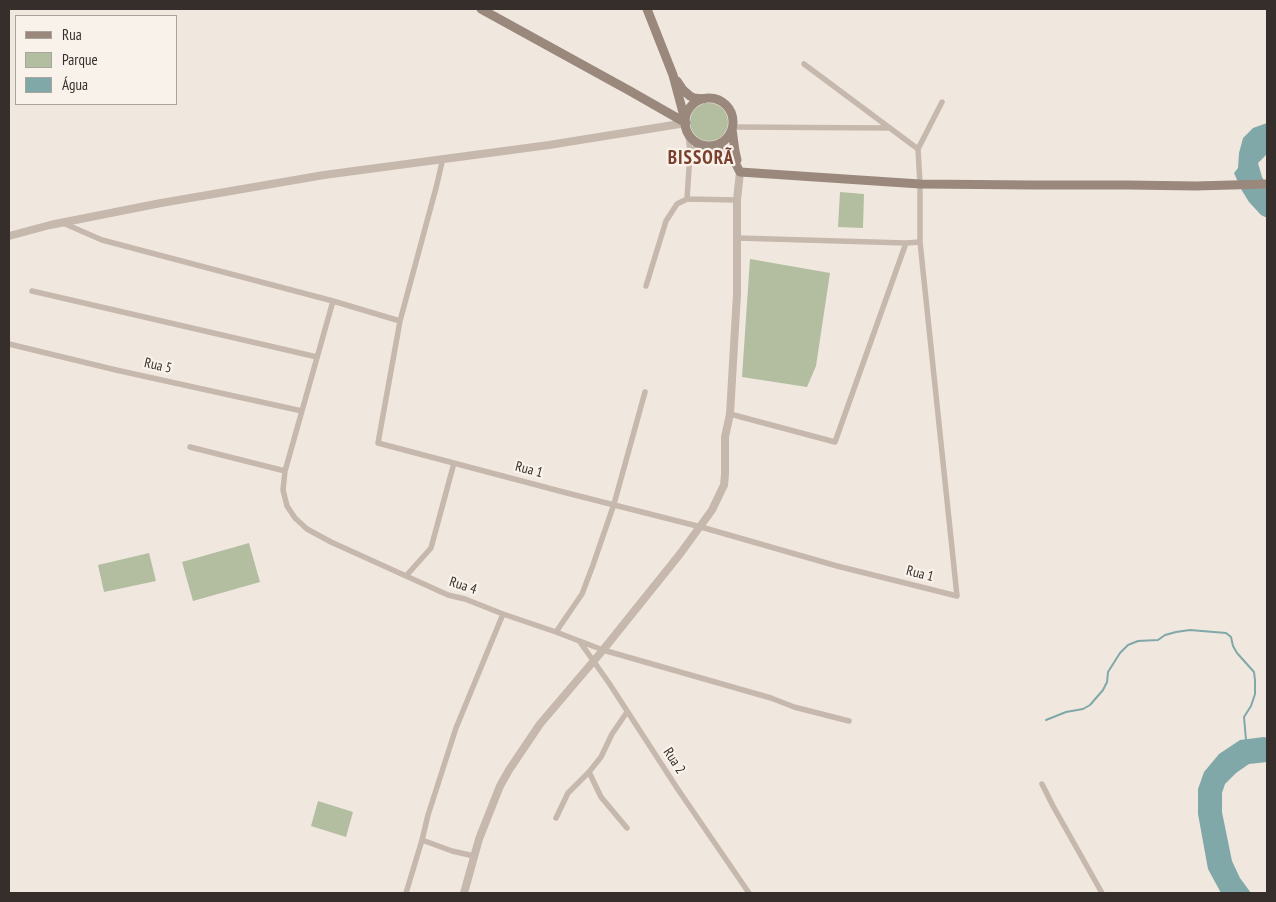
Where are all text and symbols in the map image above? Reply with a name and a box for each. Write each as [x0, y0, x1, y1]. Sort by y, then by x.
legend [15, 15, 178, 105]
text: Rua [62, 25, 82, 44]
text: Parque [62, 50, 98, 69]
text: Água [62, 75, 88, 94]
district label: BISSORÃ [667, 148, 735, 170]
street label: Rua 5 [143, 355, 173, 377]
street label: Rua 1 [513, 458, 545, 482]
street label: Rua 1 [905, 563, 935, 585]
street label: Rua 4 [447, 574, 479, 598]
street label: Rua 2 [659, 745, 689, 777]

